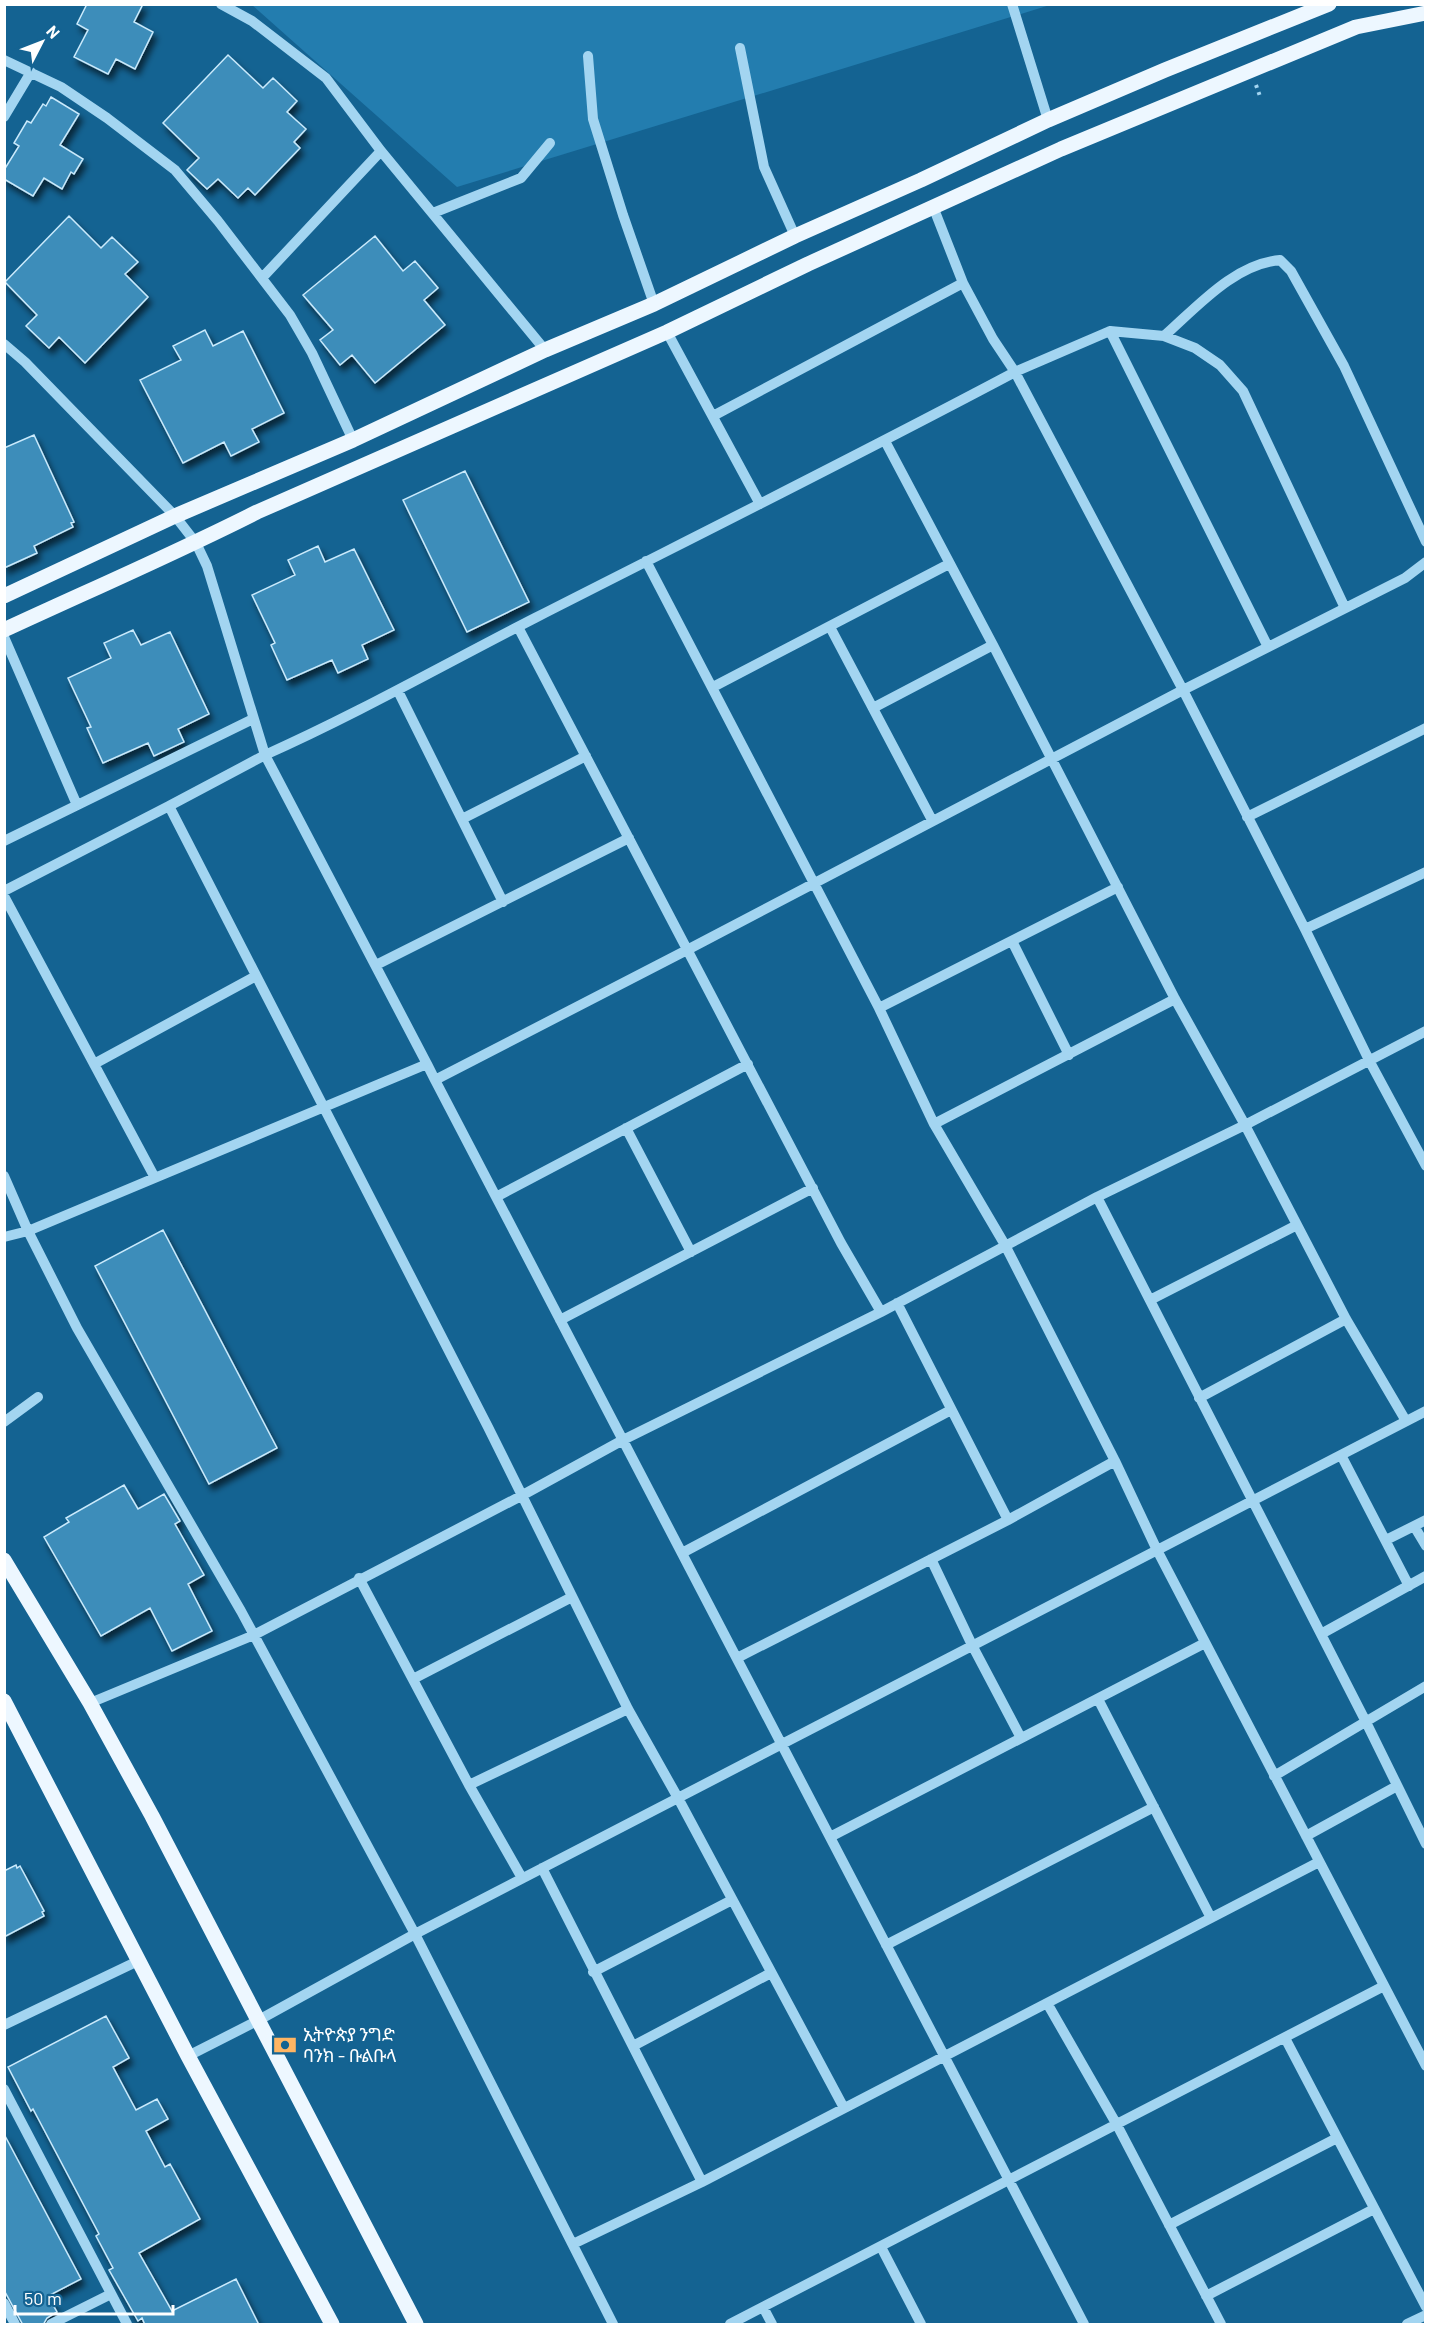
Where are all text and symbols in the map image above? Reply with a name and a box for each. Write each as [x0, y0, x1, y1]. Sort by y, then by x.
north arrow [12, 12, 72, 72]
text: N [43, 21, 64, 42]
place label: ኢትዮጵያ ንግድ ባንክ - ቡልቡላ [303, 2023, 396, 2066]
bank icon: ኢትዮጵያ ንግድ ባንክ - ቡልቡላ [272, 2032, 298, 2058]
scale bar [15, 2278, 172, 2316]
text: 50 m [24, 2287, 62, 2309]

